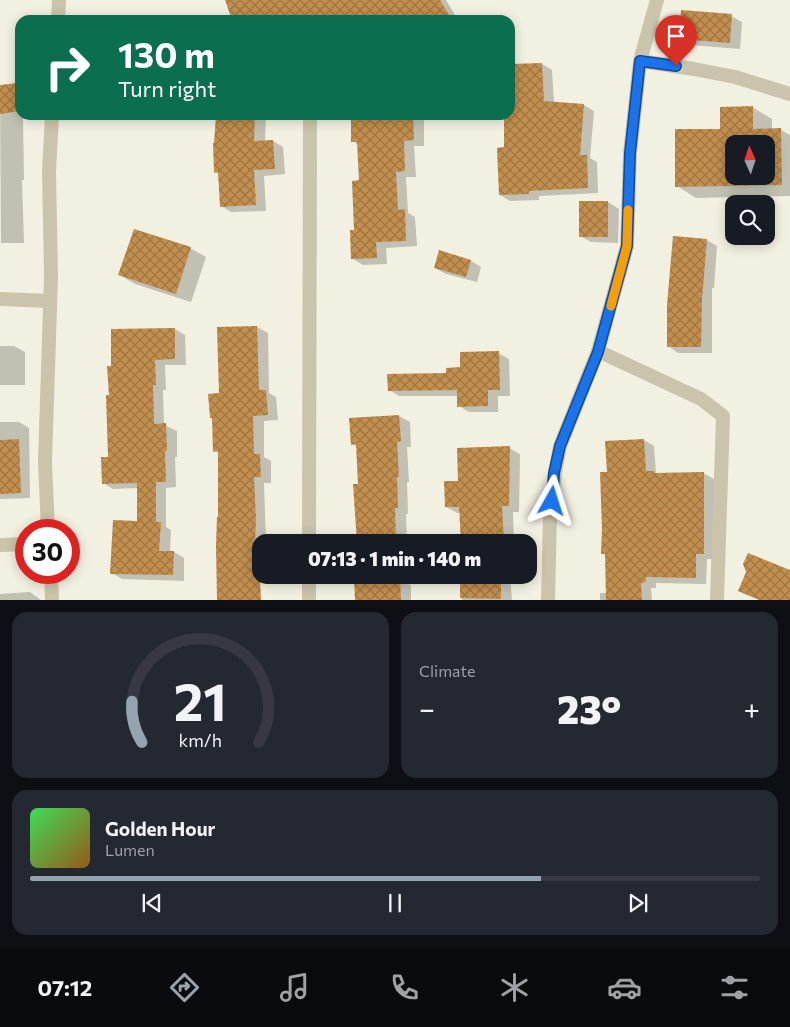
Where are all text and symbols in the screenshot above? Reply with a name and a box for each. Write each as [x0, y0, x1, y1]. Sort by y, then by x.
pin [655, 15, 697, 66]
icon: arrive [662, 22, 690, 50]
text: 130 m [118, 32, 215, 75]
icon: right [35, 35, 100, 100]
text: Turn right [118, 75, 216, 102]
north arrow [725, 135, 775, 185]
map controls [725, 135, 775, 245]
button: search [725, 195, 775, 245]
position arrow [525, 474, 577, 526]
speed limit sign: 30 [15, 519, 80, 584]
text: 07:13 · 1 min · 140 m [308, 547, 481, 570]
text: Climate [419, 661, 475, 680]
text: 21 [174, 668, 227, 732]
text: 23° [557, 685, 621, 732]
text: − [419, 691, 435, 725]
text: + [744, 691, 760, 725]
text: km/h [179, 729, 222, 751]
text: Golden Hour [105, 817, 215, 840]
text: Lumen [105, 840, 155, 859]
icon: previous [138, 889, 166, 917]
icon: pause [381, 889, 409, 917]
icon: next [624, 889, 652, 917]
icon: directions [167, 970, 202, 1005]
icon: music [277, 970, 312, 1005]
icon: phone [387, 970, 422, 1005]
icon: climate [497, 970, 532, 1005]
icon: car [607, 970, 642, 1005]
icon: filters [717, 970, 752, 1005]
text: 07:12 [38, 974, 92, 1001]

